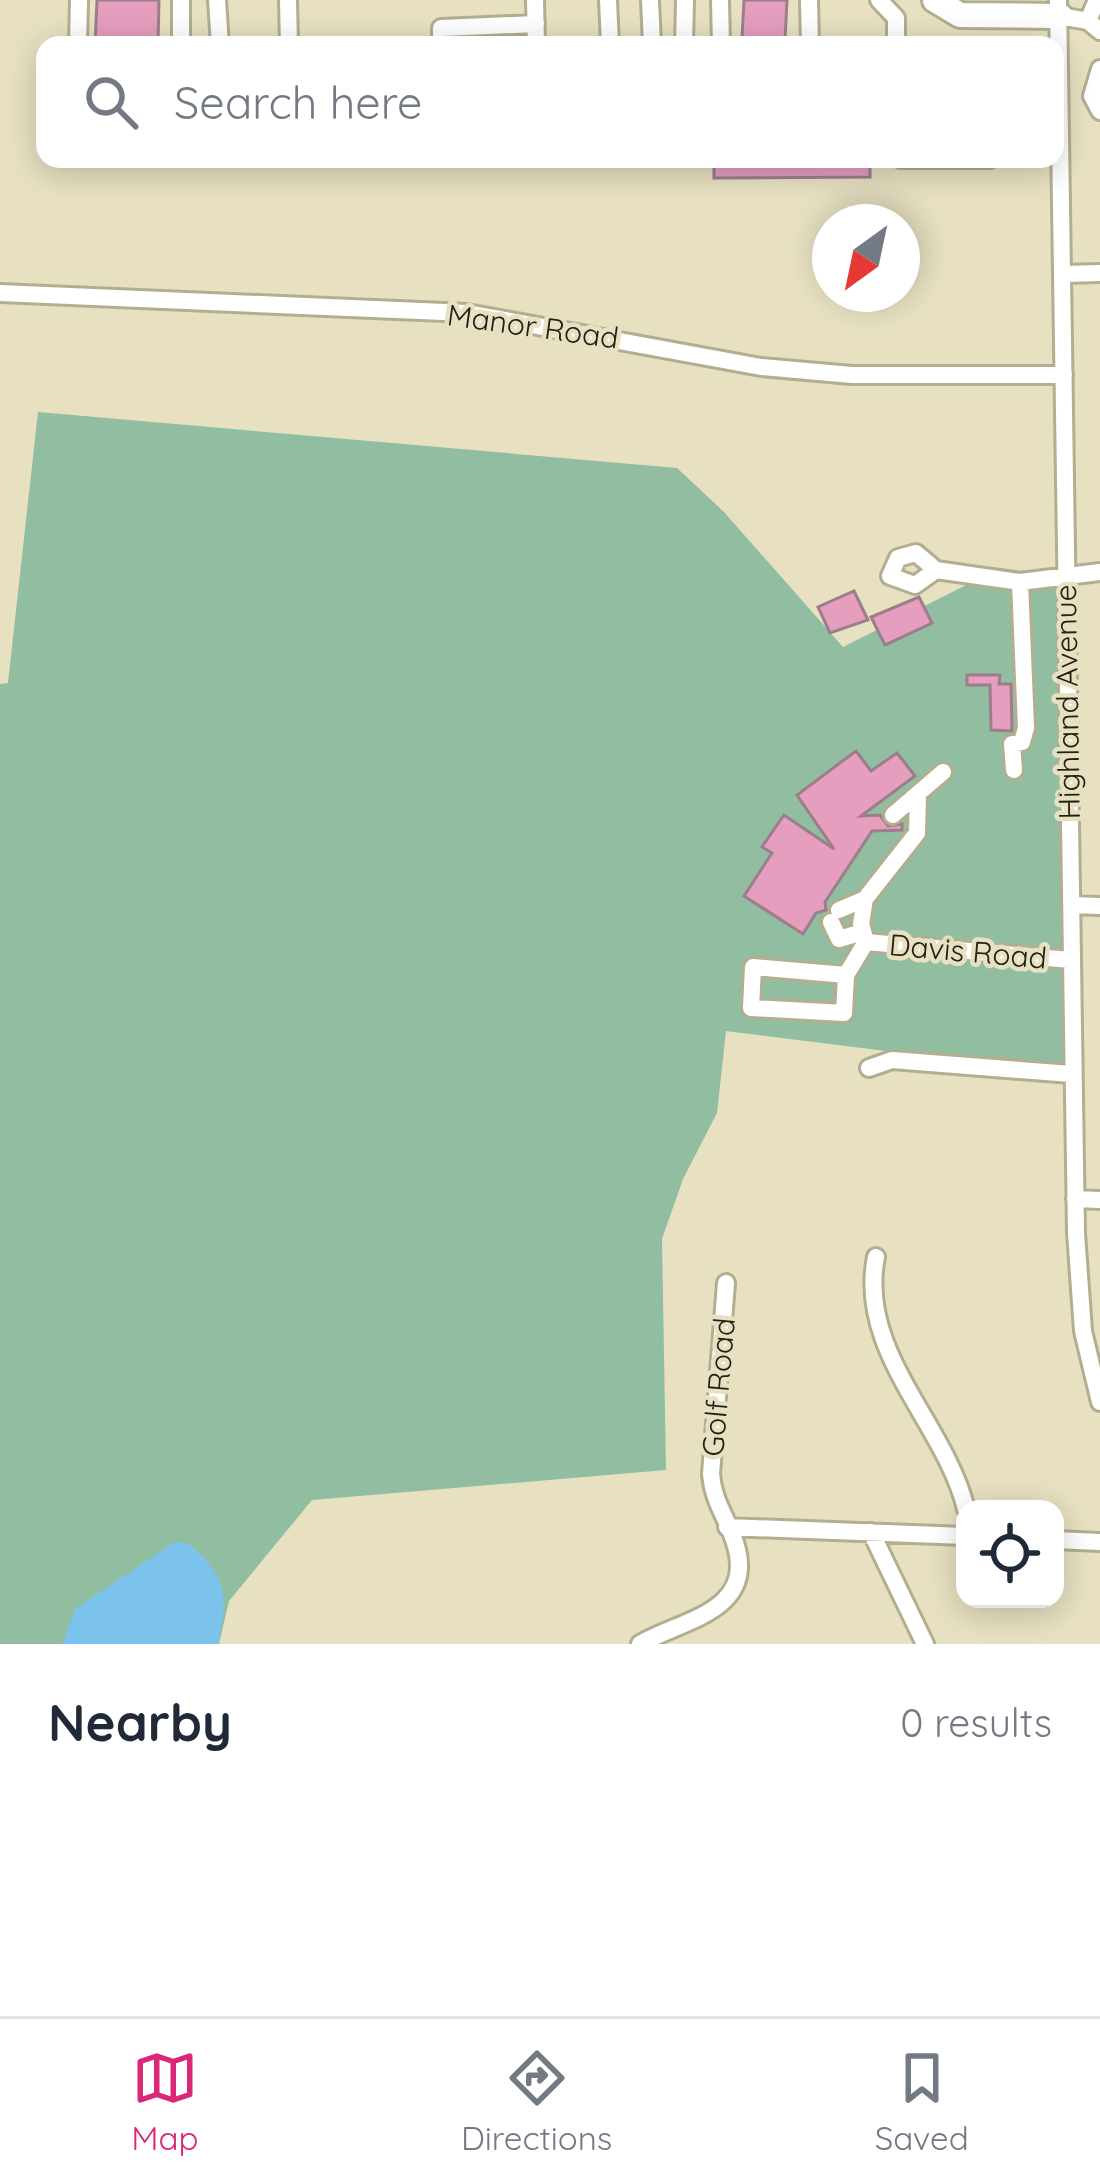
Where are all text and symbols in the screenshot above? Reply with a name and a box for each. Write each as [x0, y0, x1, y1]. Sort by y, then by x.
search box [36, 36, 1064, 168]
icon: search [78, 69, 144, 135]
text: Search here [174, 74, 422, 130]
north arrow [812, 204, 920, 312]
street label: Manor Road [445, 295, 621, 357]
street label: Highland Avenue [1046, 584, 1088, 820]
street label: Davis Road [887, 925, 1049, 977]
street label: Golf Road [693, 1316, 743, 1458]
map controls [956, 1500, 1064, 1608]
button: locate [956, 1500, 1064, 1608]
text: Nearby [48, 1690, 232, 1754]
text: 0 results [900, 1698, 1052, 1747]
tab: Map [131, 2045, 199, 2158]
tab: Directions [461, 2045, 612, 2158]
tab: Saved [875, 2045, 969, 2158]

